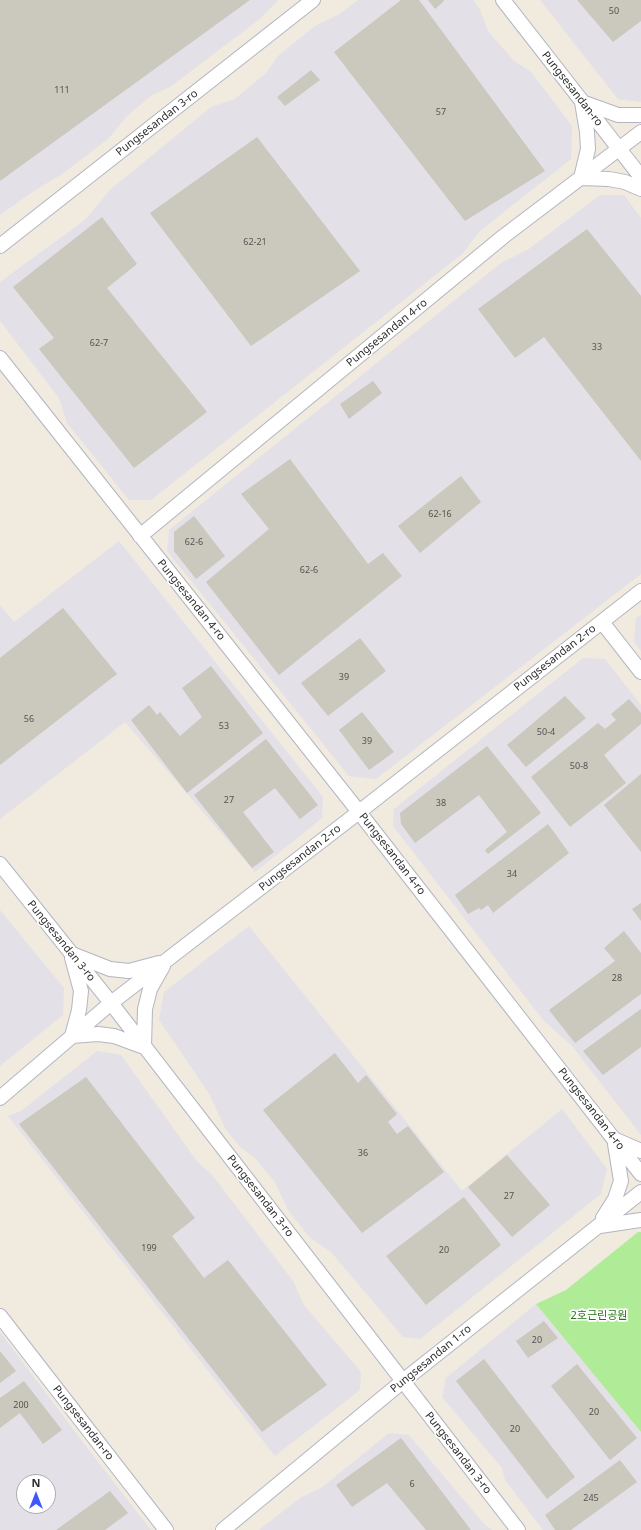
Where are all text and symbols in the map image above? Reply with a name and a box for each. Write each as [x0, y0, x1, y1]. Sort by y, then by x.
house number: 50 [609, 6, 619, 16]
street label: Pungsesandan-ro [539, 49, 605, 129]
house number: 111 [54, 85, 70, 95]
street label: Pungsesandan 3-ro [113, 87, 201, 159]
house number: 57 [436, 107, 446, 117]
house number: 62-21 [243, 237, 267, 247]
street label: Pungsesandan 4-ro [344, 296, 430, 370]
house number: 62-7 [90, 338, 108, 348]
house number: 33 [592, 342, 602, 352]
house number: 62-16 [428, 509, 452, 519]
house number: 62-6 [185, 537, 203, 547]
street label: Pungsesandan 4-ro [154, 557, 228, 643]
house number: 62-6 [300, 565, 318, 575]
street label: Pungsesandan 2-ro [511, 622, 599, 694]
house number: 39 [339, 672, 349, 682]
house number: 56 [24, 714, 34, 724]
house number: 53 [219, 721, 229, 731]
house number: 50-4 [537, 727, 555, 737]
house number: 39 [362, 736, 372, 746]
house number: 50-8 [570, 761, 588, 771]
house number: 27 [224, 795, 234, 805]
house number: 38 [436, 798, 446, 808]
street label: Pungsesandan 4-ro [356, 810, 428, 898]
street label: Pungsesandan 2-ro [256, 822, 344, 894]
house number: 34 [507, 869, 517, 879]
street label: Pungsesandan 3-ro [24, 898, 98, 984]
house number: 28 [612, 973, 622, 983]
street label: Pungsesandan 4-ro [555, 1065, 627, 1153]
house number: 36 [358, 1148, 368, 1158]
street label: Pungsesandan 3-ro [224, 1152, 296, 1240]
house number: 27 [504, 1191, 514, 1201]
house number: 199 [141, 1243, 157, 1253]
house number: 20 [439, 1245, 449, 1255]
park label: 2호근린공원 [571, 1309, 627, 1323]
street label: Pungsesandan 1-ro [388, 1322, 474, 1396]
house number: 20 [532, 1335, 542, 1345]
street label: Pungsesandan-ro [50, 1383, 116, 1463]
house number: 200 [13, 1400, 29, 1410]
house number: 20 [589, 1407, 599, 1417]
street label: Pungsesandan 3-ro [422, 1409, 494, 1497]
house number: 20 [510, 1424, 520, 1434]
north arrow [16, 1474, 56, 1514]
text: N [32, 1475, 40, 1490]
house number: 6 [409, 1479, 415, 1489]
house number: 245 [583, 1493, 599, 1503]

